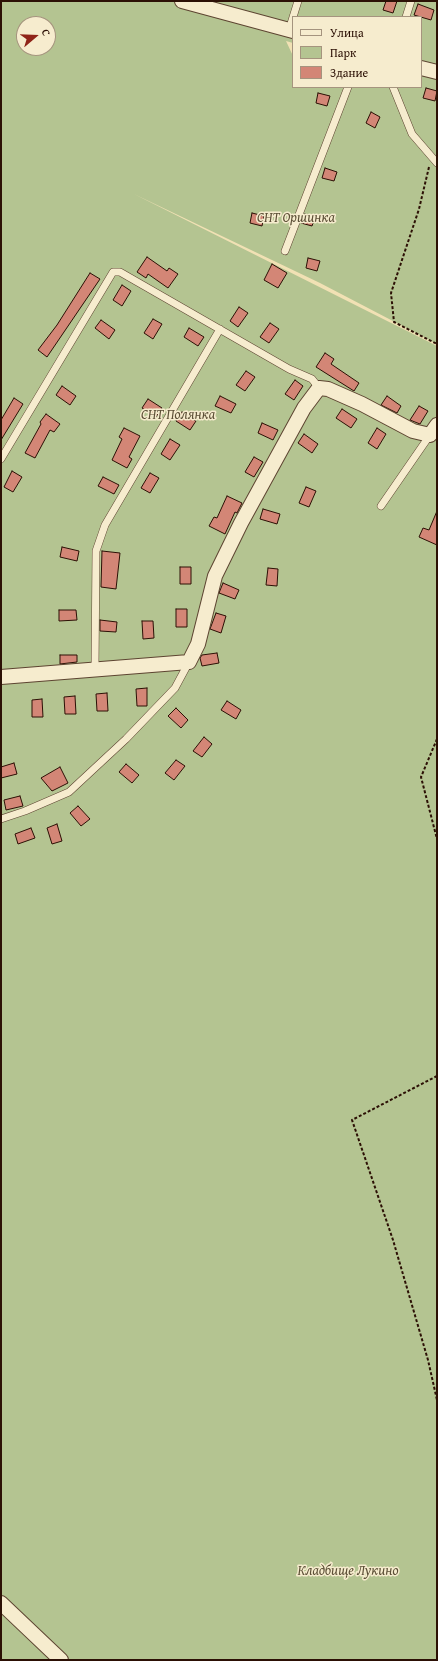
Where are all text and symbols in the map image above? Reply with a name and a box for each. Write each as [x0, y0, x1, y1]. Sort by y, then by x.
north arrow [16, 16, 56, 56]
legend [292, 16, 422, 88]
text: Улица [330, 24, 364, 41]
text: С [38, 27, 55, 38]
text: Парк [330, 44, 356, 61]
text: Здание [330, 64, 368, 81]
park label: СНТ Оршинка [257, 210, 335, 226]
park label: СНТ Полянка [141, 407, 215, 423]
park label: Кладбище Лукино [298, 1563, 398, 1579]

